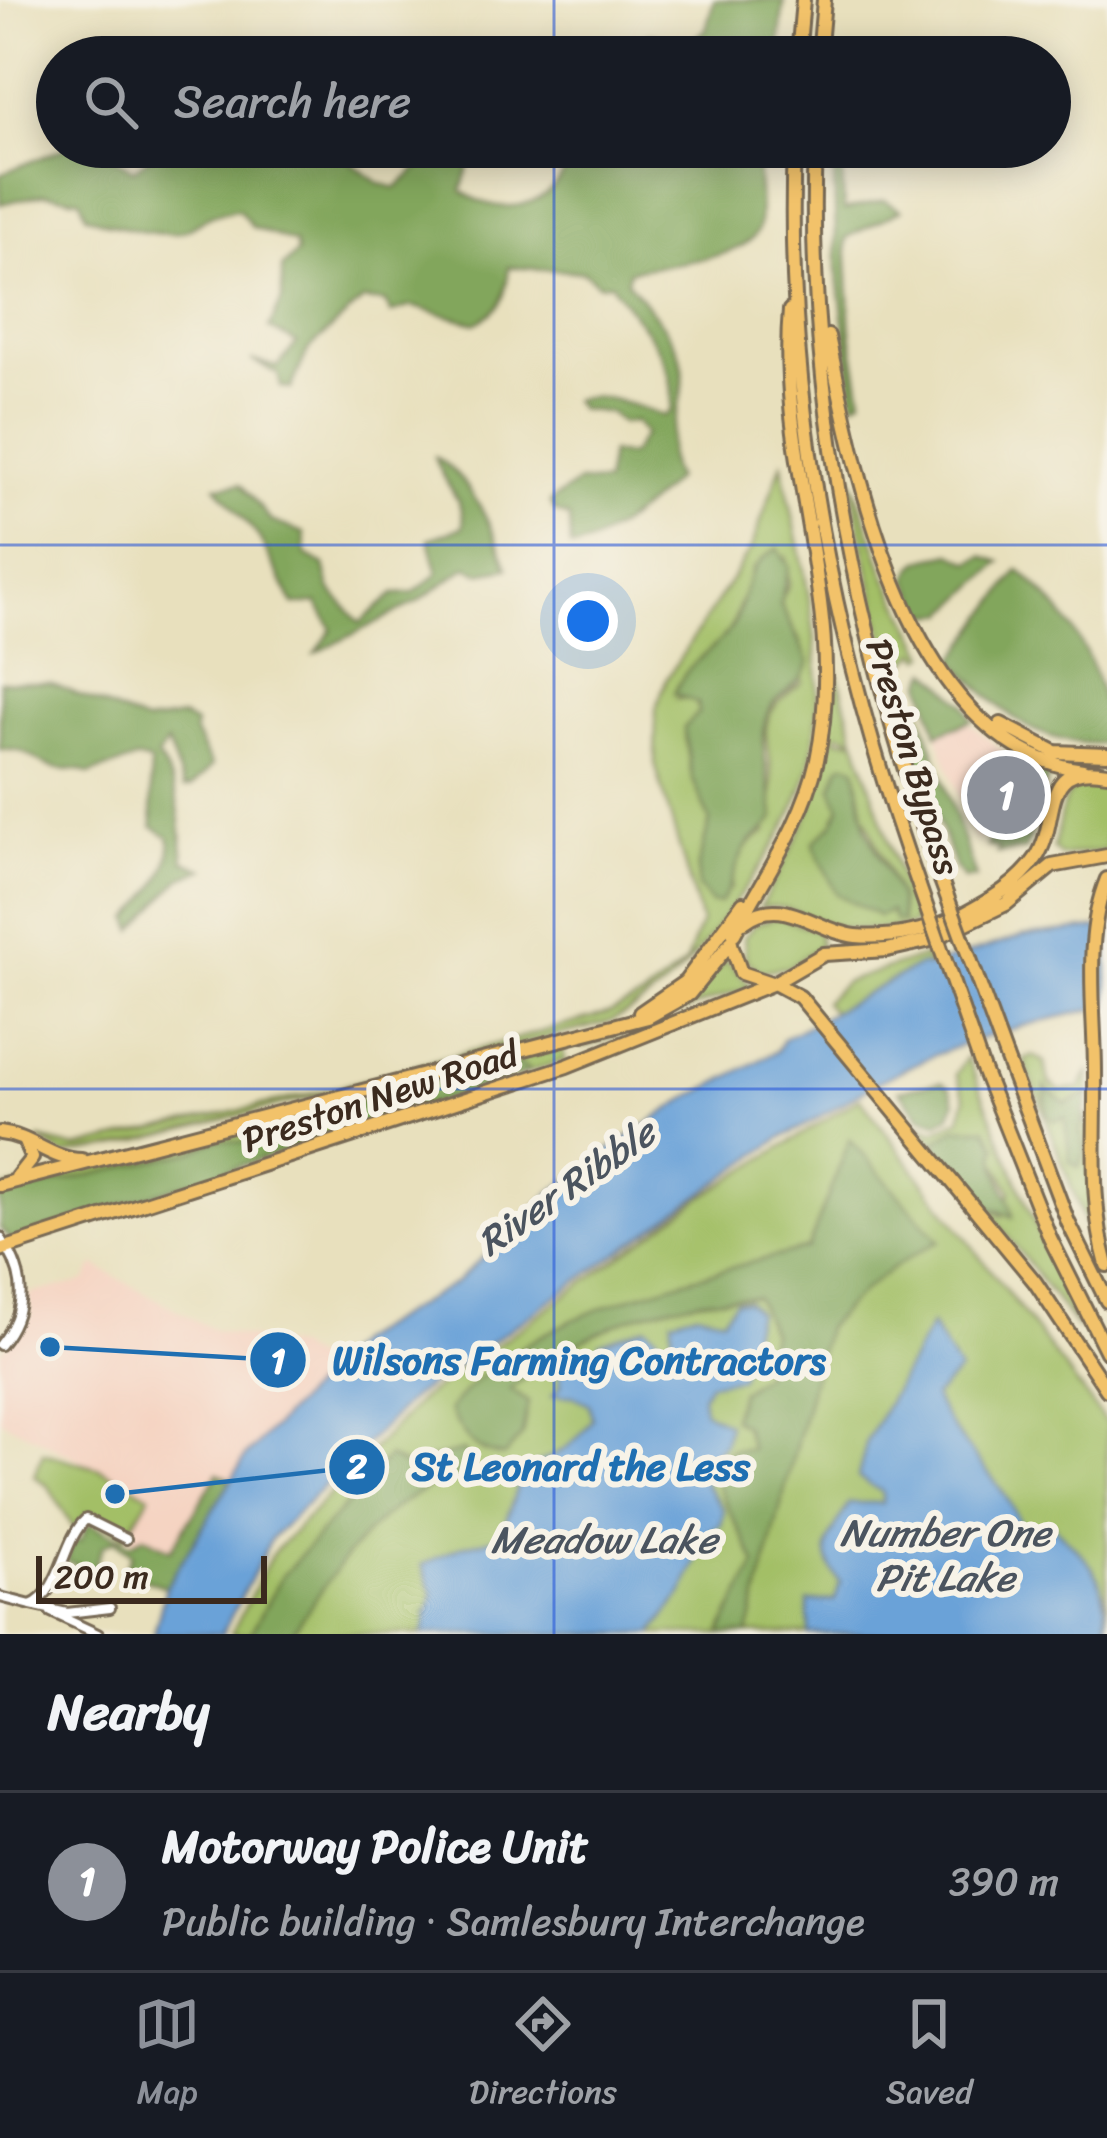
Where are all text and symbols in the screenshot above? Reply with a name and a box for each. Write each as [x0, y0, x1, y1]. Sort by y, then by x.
search box [36, 36, 1071, 168]
text: Search here [174, 62, 411, 142]
icon: search [78, 69, 144, 135]
your location [558, 591, 618, 651]
street label: Preston Bypass [847, 631, 980, 884]
pin: 1 [967, 750, 1045, 840]
street label: Preston New Road [234, 1022, 528, 1172]
water label: River Ribble [462, 1097, 674, 1275]
callout: Wilsons Farming Contractors [248, 1323, 851, 1398]
text: Wilsons Farming Contractors [332, 1326, 827, 1395]
text: 1 [270, 1329, 286, 1393]
callout: St Leonard the Less [327, 1429, 774, 1504]
text: St Leonard the Less [411, 1432, 751, 1501]
text: 2 [347, 1435, 368, 1499]
water label: Number One Pit Lake [840, 1498, 1053, 1612]
water label: Meadow Lake [491, 1505, 721, 1574]
text: 200 m [54, 1548, 149, 1606]
scale bar [36, 1550, 267, 1603]
text: Nearby [48, 1667, 209, 1757]
text: Motorway Police Unit [162, 1807, 589, 1887]
text: 1 [79, 1847, 95, 1916]
text: 390 m [949, 1847, 1059, 1916]
text: Public building · Samlesbury Interchange [162, 1887, 865, 1956]
tab: Map [134, 1991, 200, 2121]
tab: Directions [469, 1991, 617, 2121]
tab: Saved [886, 1991, 973, 2121]

